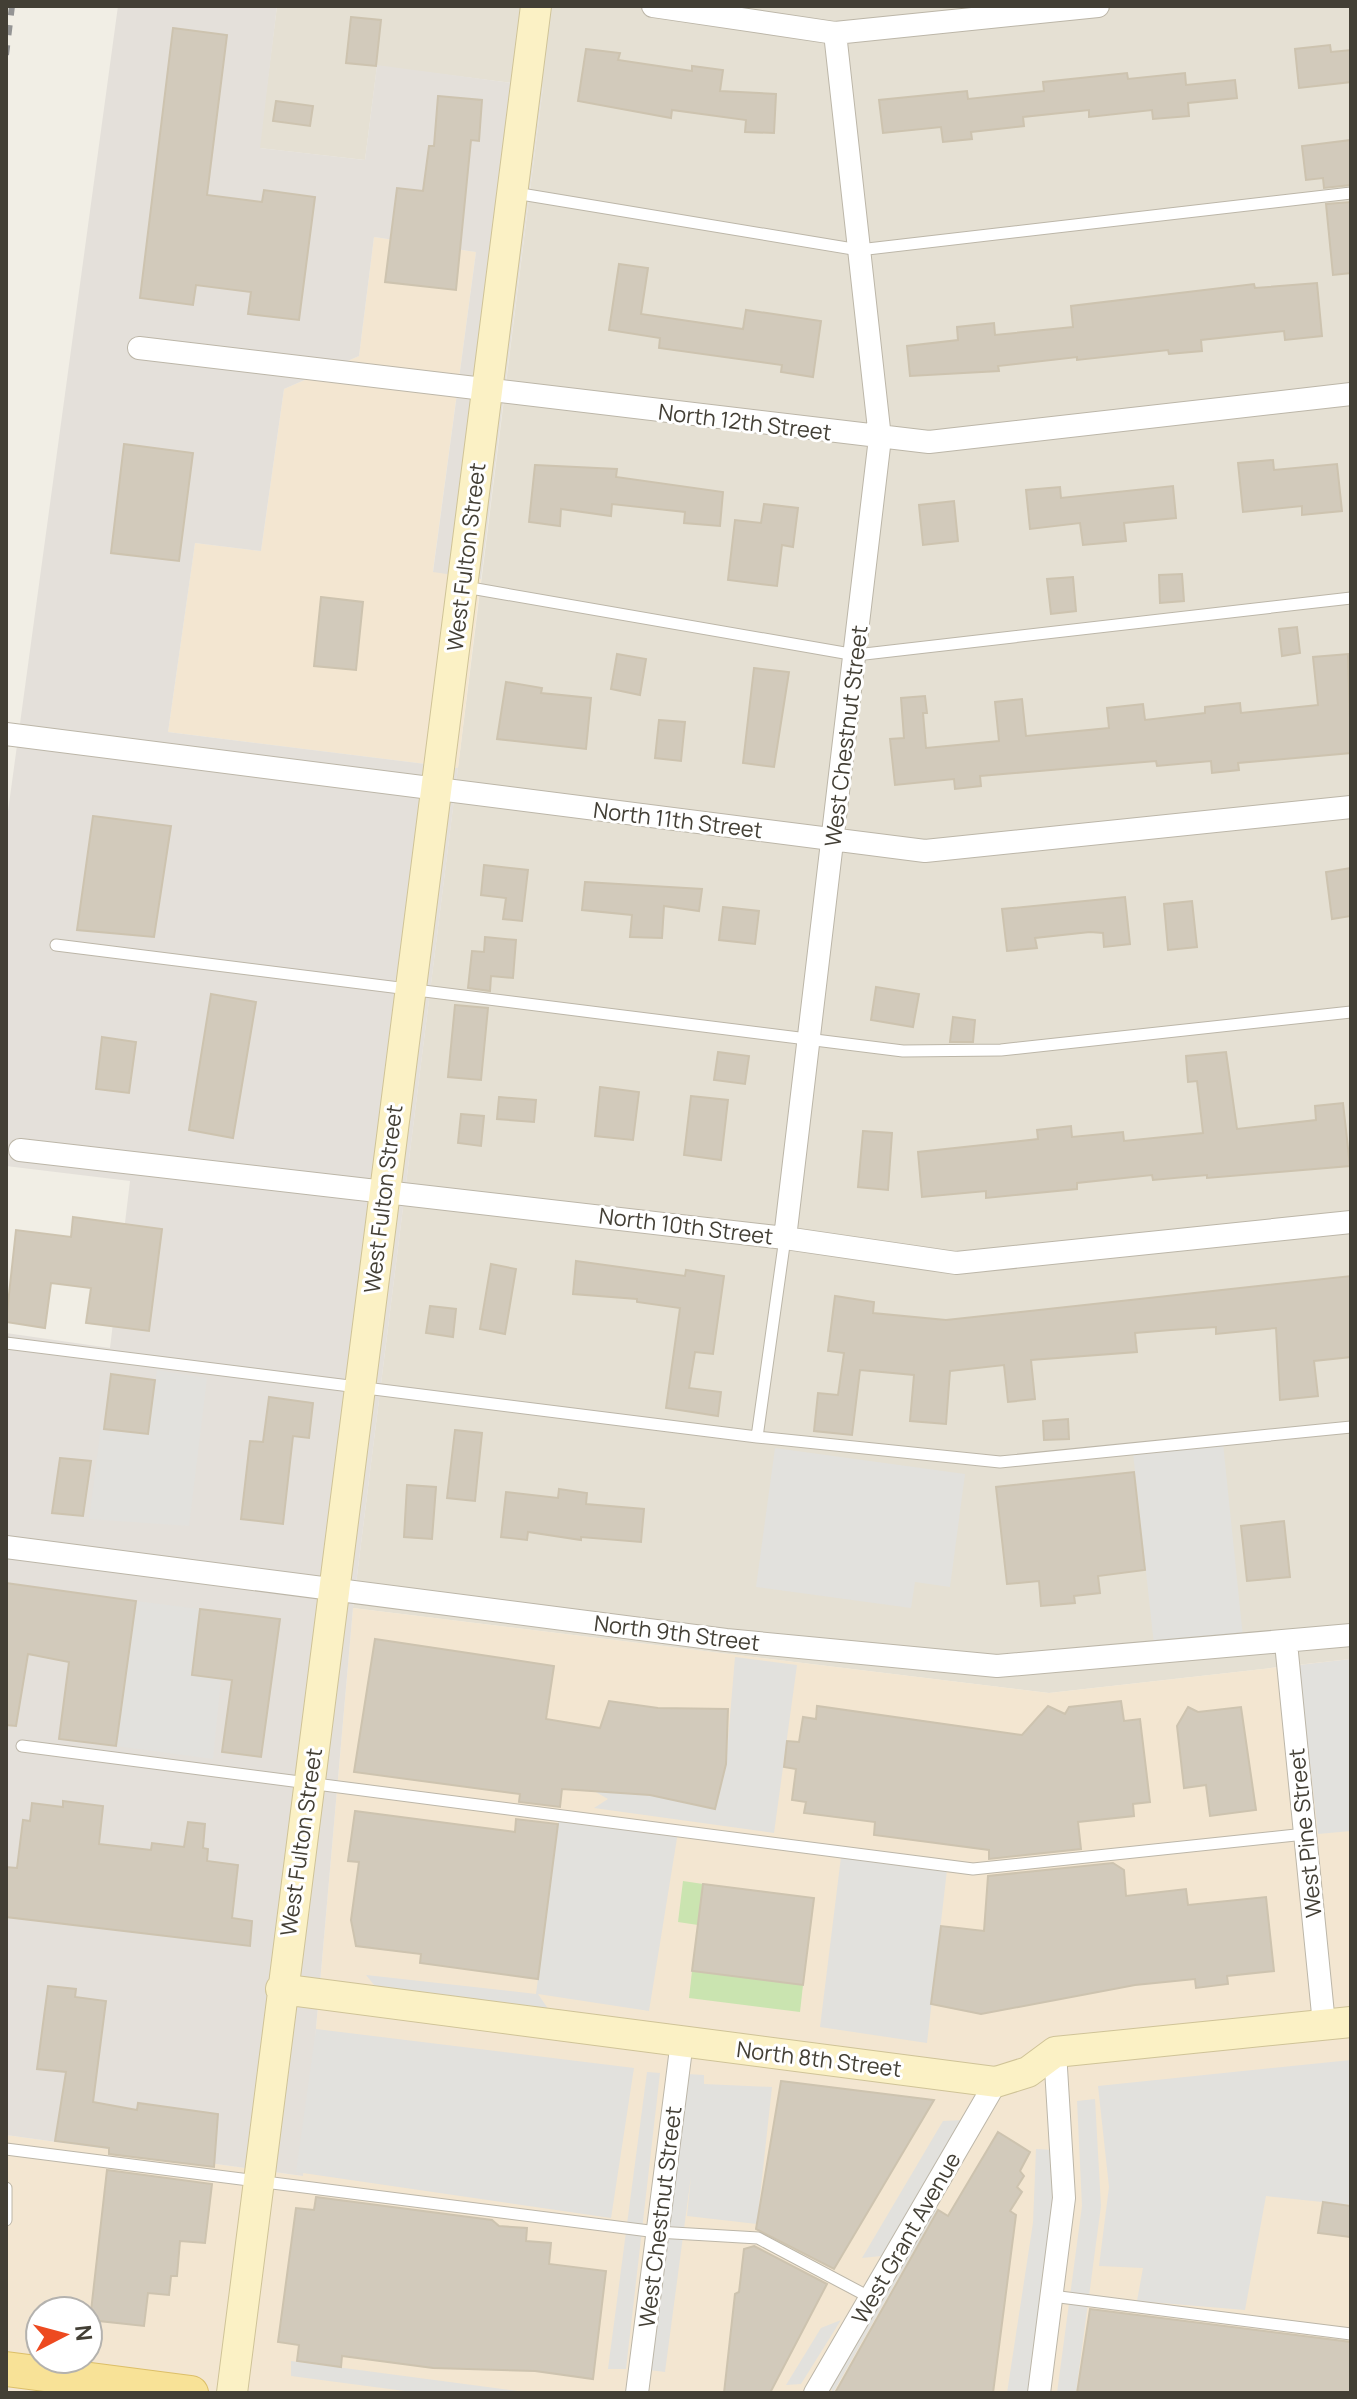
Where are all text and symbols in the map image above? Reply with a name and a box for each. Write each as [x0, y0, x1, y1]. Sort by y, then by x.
street label: North 12th Street [657, 396, 834, 448]
street label: West Fulton Street [440, 461, 492, 653]
street label: West Chestnut Street [818, 623, 874, 848]
street label: North 11th Street [592, 795, 765, 845]
street label: West Fulton Street [357, 1103, 409, 1295]
street label: North 10th Street [597, 1200, 775, 1252]
street label: North 9th Street [592, 1608, 762, 1658]
street label: West Fulton Street [273, 1746, 329, 1938]
street label: West Pine Street [1281, 1747, 1329, 1919]
street label: North 8th Street [735, 2034, 903, 2084]
street label: West Chestnut Street [632, 2104, 688, 2329]
street label: West Grant Avenue [845, 2147, 967, 2329]
north arrow [24, 2295, 104, 2375]
text: N [68, 2323, 100, 2342]

